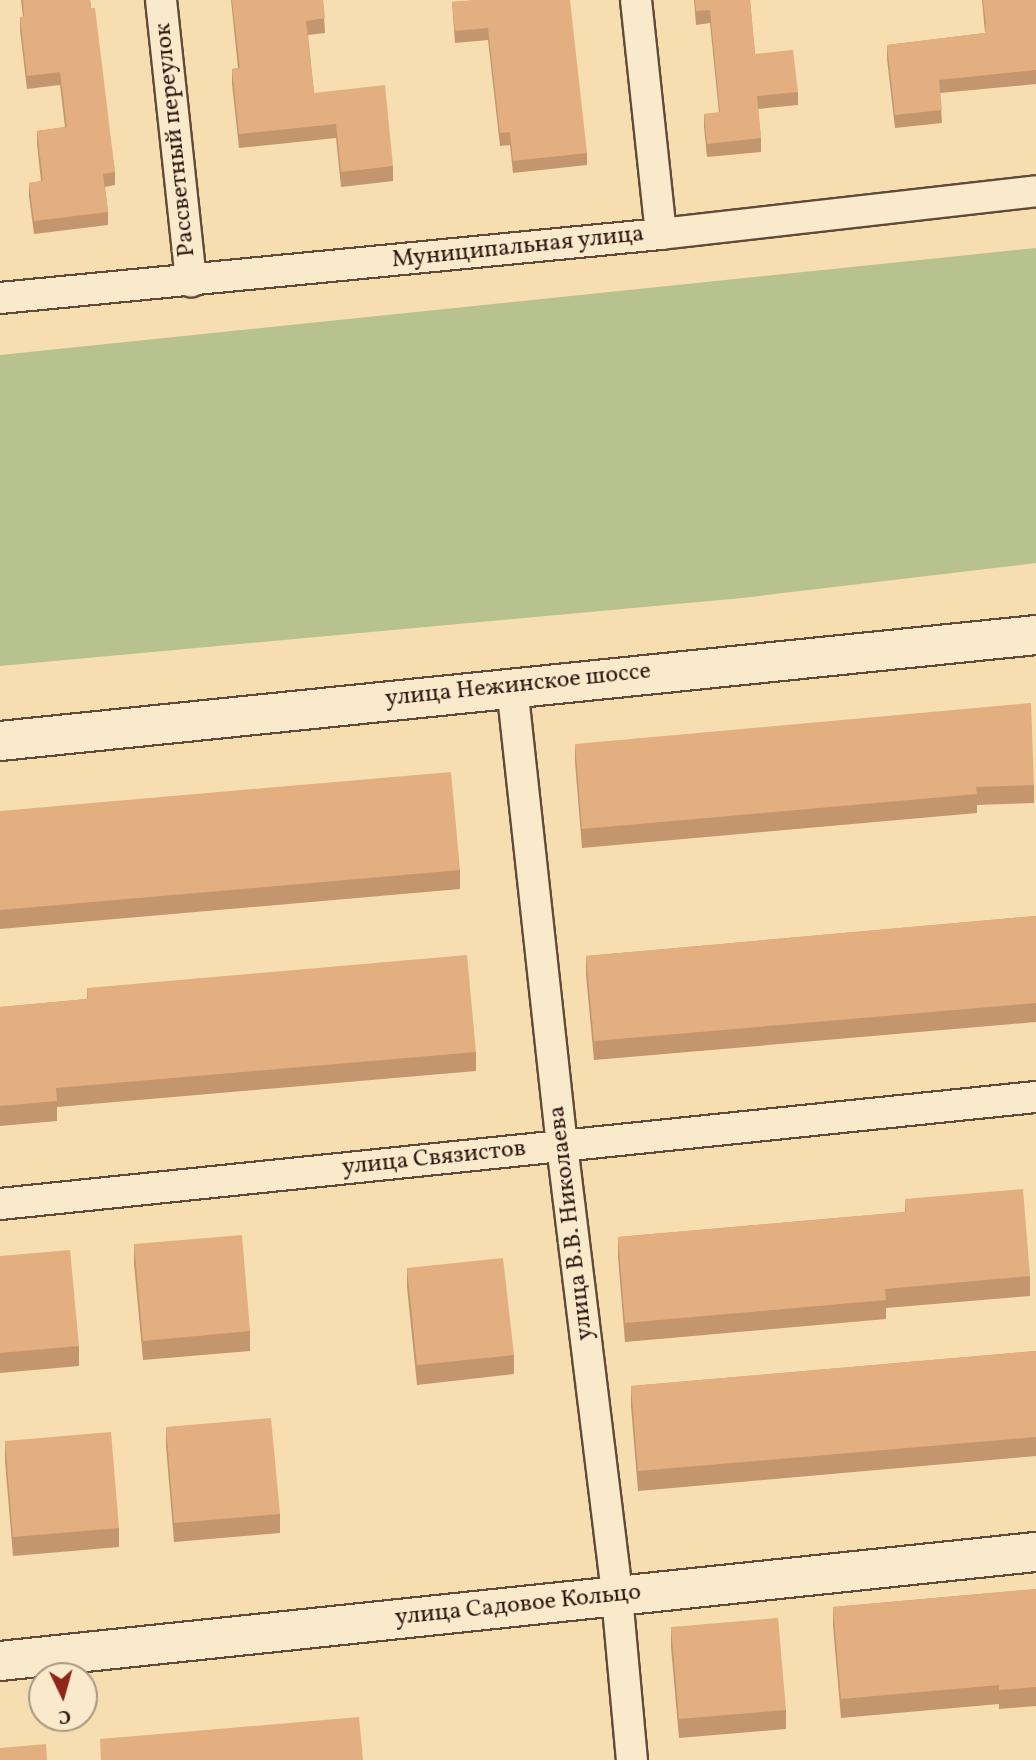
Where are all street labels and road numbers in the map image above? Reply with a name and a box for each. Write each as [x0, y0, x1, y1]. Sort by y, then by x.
street label: Рассветный переулок [149, 22, 203, 258]
street label: Муниципальная улица [390, 220, 646, 276]
street label: улица Нежинское шоссе [384, 658, 652, 714]
street label: улица В.В. Николаева [543, 1104, 601, 1342]
street label: улица Связистов [341, 1135, 527, 1183]
street label: улица Садовое Кольцо [394, 1579, 642, 1633]

